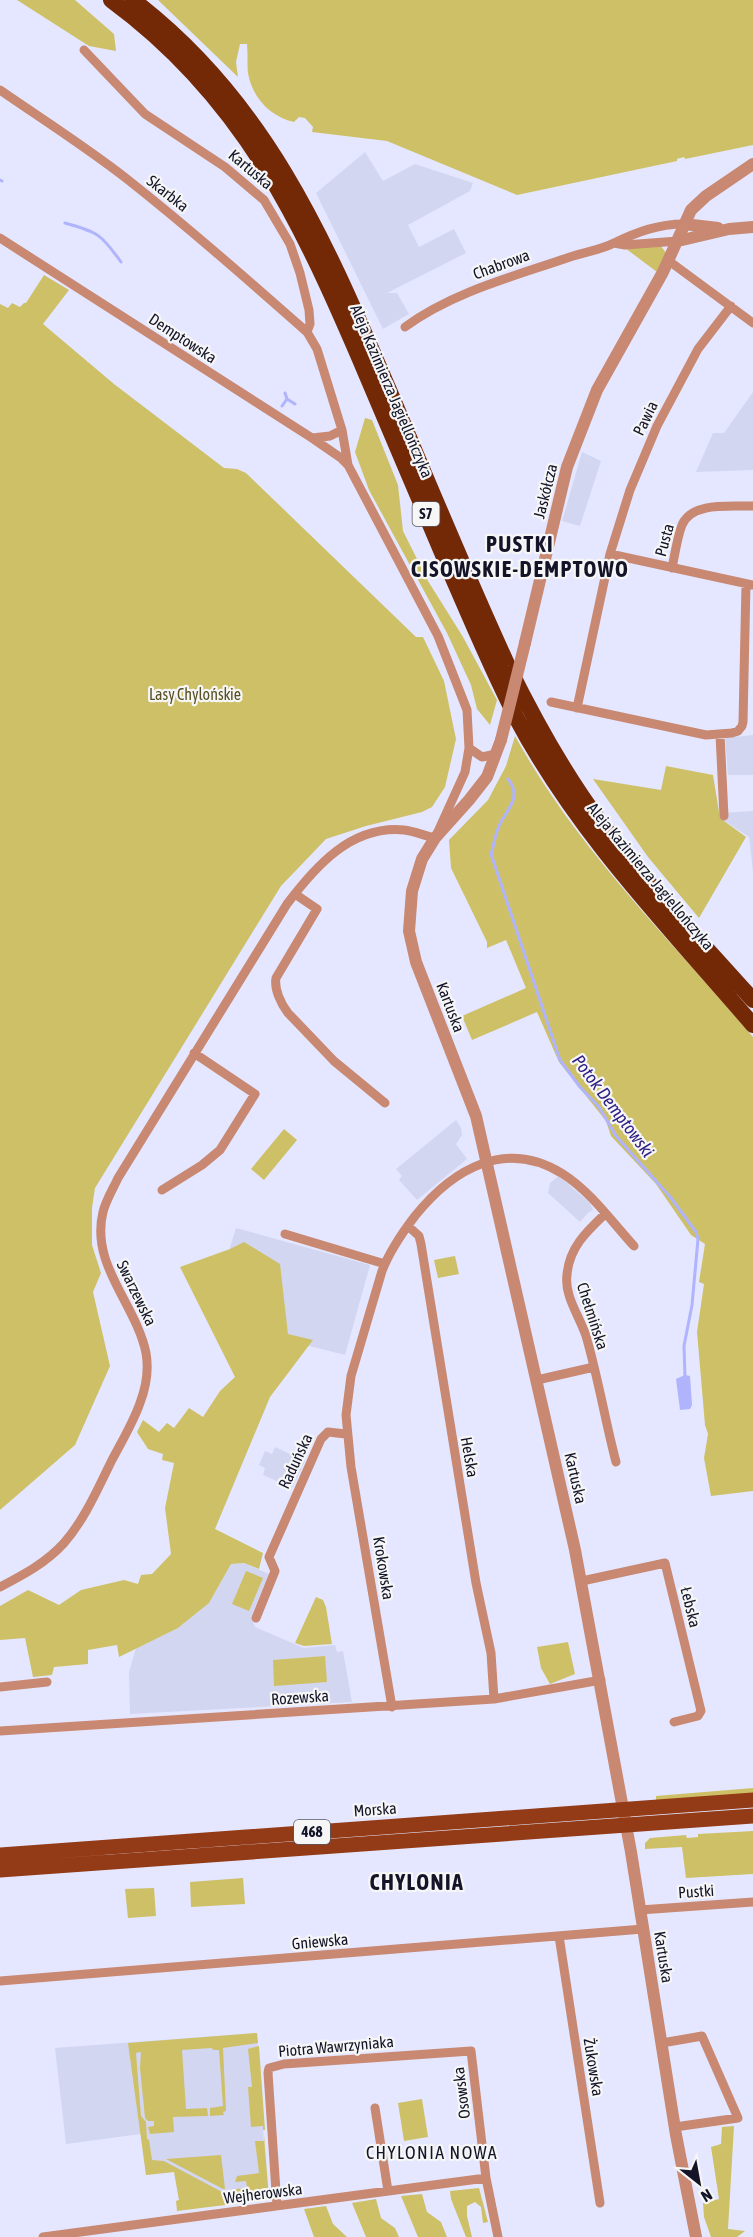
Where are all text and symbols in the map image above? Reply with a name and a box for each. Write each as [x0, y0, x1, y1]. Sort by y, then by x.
street label: Kartuska [225, 145, 277, 193]
street label: Skarbka [144, 171, 192, 215]
street label: Chabrowa [470, 245, 532, 283]
street label: Aleja Kazimierza Jagiellończyka [346, 302, 437, 481]
street label: Demptowska [145, 310, 220, 367]
street label: Pawia [629, 398, 661, 438]
street label: Jaskółcza [530, 462, 560, 520]
road number: S7 [412, 502, 440, 526]
street label: Pusta [651, 522, 677, 558]
district label: PUSTKI CISOWSKIE-DEMPTOWO [411, 531, 629, 582]
park label: Lasy Chylońskie [149, 685, 241, 704]
street label: Aleja Kazimierza Jagiellończyka [583, 799, 718, 954]
street label: Kartuska [433, 980, 469, 1034]
water label: Potok Demptowski [568, 1050, 659, 1161]
street label: Swarzewska [113, 1257, 161, 1329]
street label: Chełmińska [574, 1280, 612, 1352]
street label: Raduńska [274, 1431, 316, 1491]
street label: Helska [458, 1435, 482, 1479]
street label: Kartuska [561, 1451, 591, 1505]
street label: Krokowska [370, 1535, 398, 1601]
street label: Łebska [677, 1585, 705, 1629]
street label: Rozewska [271, 1686, 329, 1708]
street label: Morska [353, 1799, 397, 1819]
road number: 468 [294, 1820, 330, 1844]
district label: CHYLONIA [370, 1869, 464, 1895]
street label: Pustki [677, 1881, 715, 1901]
street label: Gniewska [291, 1930, 349, 1952]
street label: Kartuska [651, 1930, 677, 1984]
street label: Piotra Wawrzyniaka [277, 2032, 395, 2061]
street label: Żukowska [581, 2037, 607, 2097]
street label: Osowska [449, 2066, 473, 2120]
district label: CHYLONIA NOWA [366, 2142, 498, 2163]
north arrow [669, 2153, 729, 2213]
street label: Wejherowska [223, 2179, 303, 2208]
text: N [698, 2186, 715, 2206]

